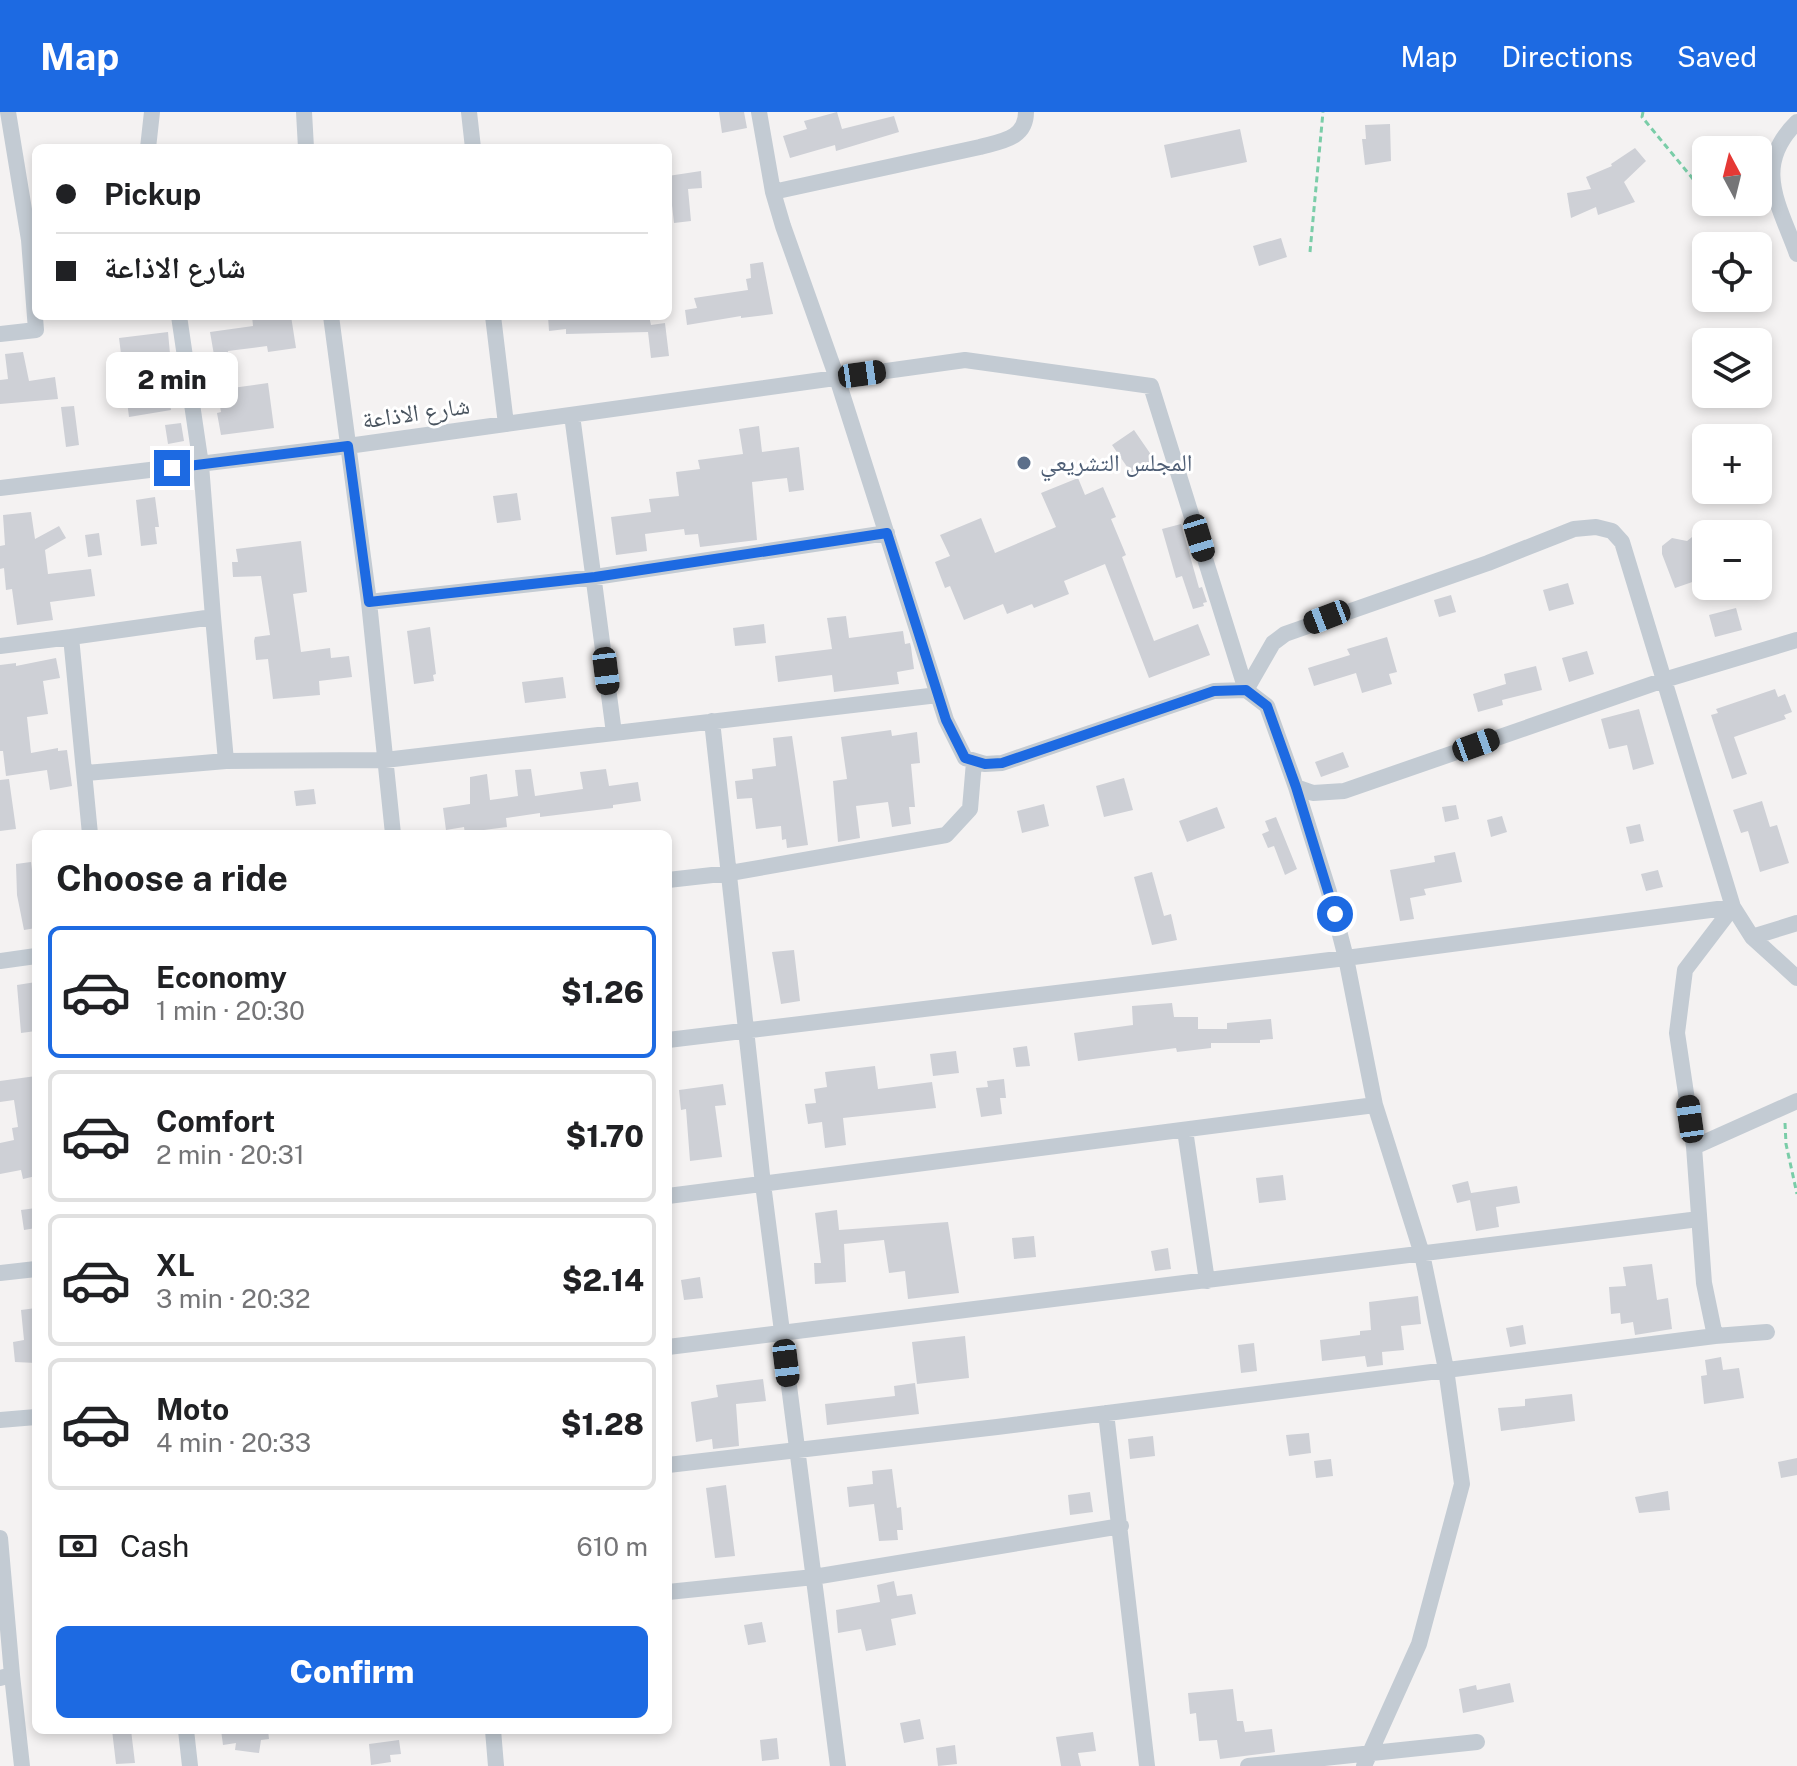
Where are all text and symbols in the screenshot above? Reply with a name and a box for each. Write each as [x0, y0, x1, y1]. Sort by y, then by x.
text: Map [40, 34, 119, 79]
text: Map [1401, 40, 1457, 73]
text: Directions [1501, 40, 1633, 73]
text: Saved [1677, 40, 1757, 73]
north arrow [1692, 136, 1772, 216]
map controls [1692, 136, 1772, 600]
text: Pickup [104, 176, 201, 212]
button: locate [1692, 232, 1772, 312]
text: شارع الاذاعة [104, 249, 246, 285]
button: layers [1692, 328, 1772, 408]
callout: 2 min [106, 352, 238, 408]
car [837, 359, 887, 389]
text: 2 min [137, 364, 207, 395]
street label: شارع الاذاعة [360, 391, 472, 435]
button: + [1692, 424, 1772, 504]
place label: المجلس التشريعي [1040, 448, 1193, 482]
route end [154, 450, 190, 486]
marker: المجلس التشريعي [1015, 454, 1033, 472]
car [1181, 512, 1217, 564]
button: − [1692, 520, 1772, 600]
car [1300, 597, 1354, 637]
car [591, 646, 621, 696]
car [1449, 726, 1503, 764]
text: Choose a ride [56, 857, 288, 899]
route start [1317, 896, 1353, 932]
icon: car [60, 956, 132, 1028]
text: Economy [156, 959, 287, 995]
text: $1.26 [561, 974, 644, 1010]
text: 1 min · 20:30 [156, 995, 305, 1026]
car [1675, 1094, 1705, 1144]
icon: car [60, 1100, 132, 1172]
text: Comfort [156, 1103, 275, 1139]
text: $1.70 [566, 1118, 644, 1154]
text: 2 min · 20:31 [156, 1139, 305, 1170]
icon: car [60, 1244, 132, 1316]
text: XL [156, 1247, 195, 1283]
text: $2.14 [562, 1262, 644, 1298]
text: 3 min · 20:32 [156, 1283, 310, 1314]
car [771, 1338, 801, 1388]
icon: car [60, 1388, 132, 1460]
text: Moto [156, 1391, 229, 1427]
text: $1.28 [561, 1406, 644, 1442]
text: 4 min · 20:33 [156, 1427, 311, 1458]
icon: cash [56, 1524, 100, 1568]
text: Cash [120, 1528, 189, 1564]
text: 610 m [577, 1531, 648, 1562]
button: Confirm [56, 1626, 648, 1718]

